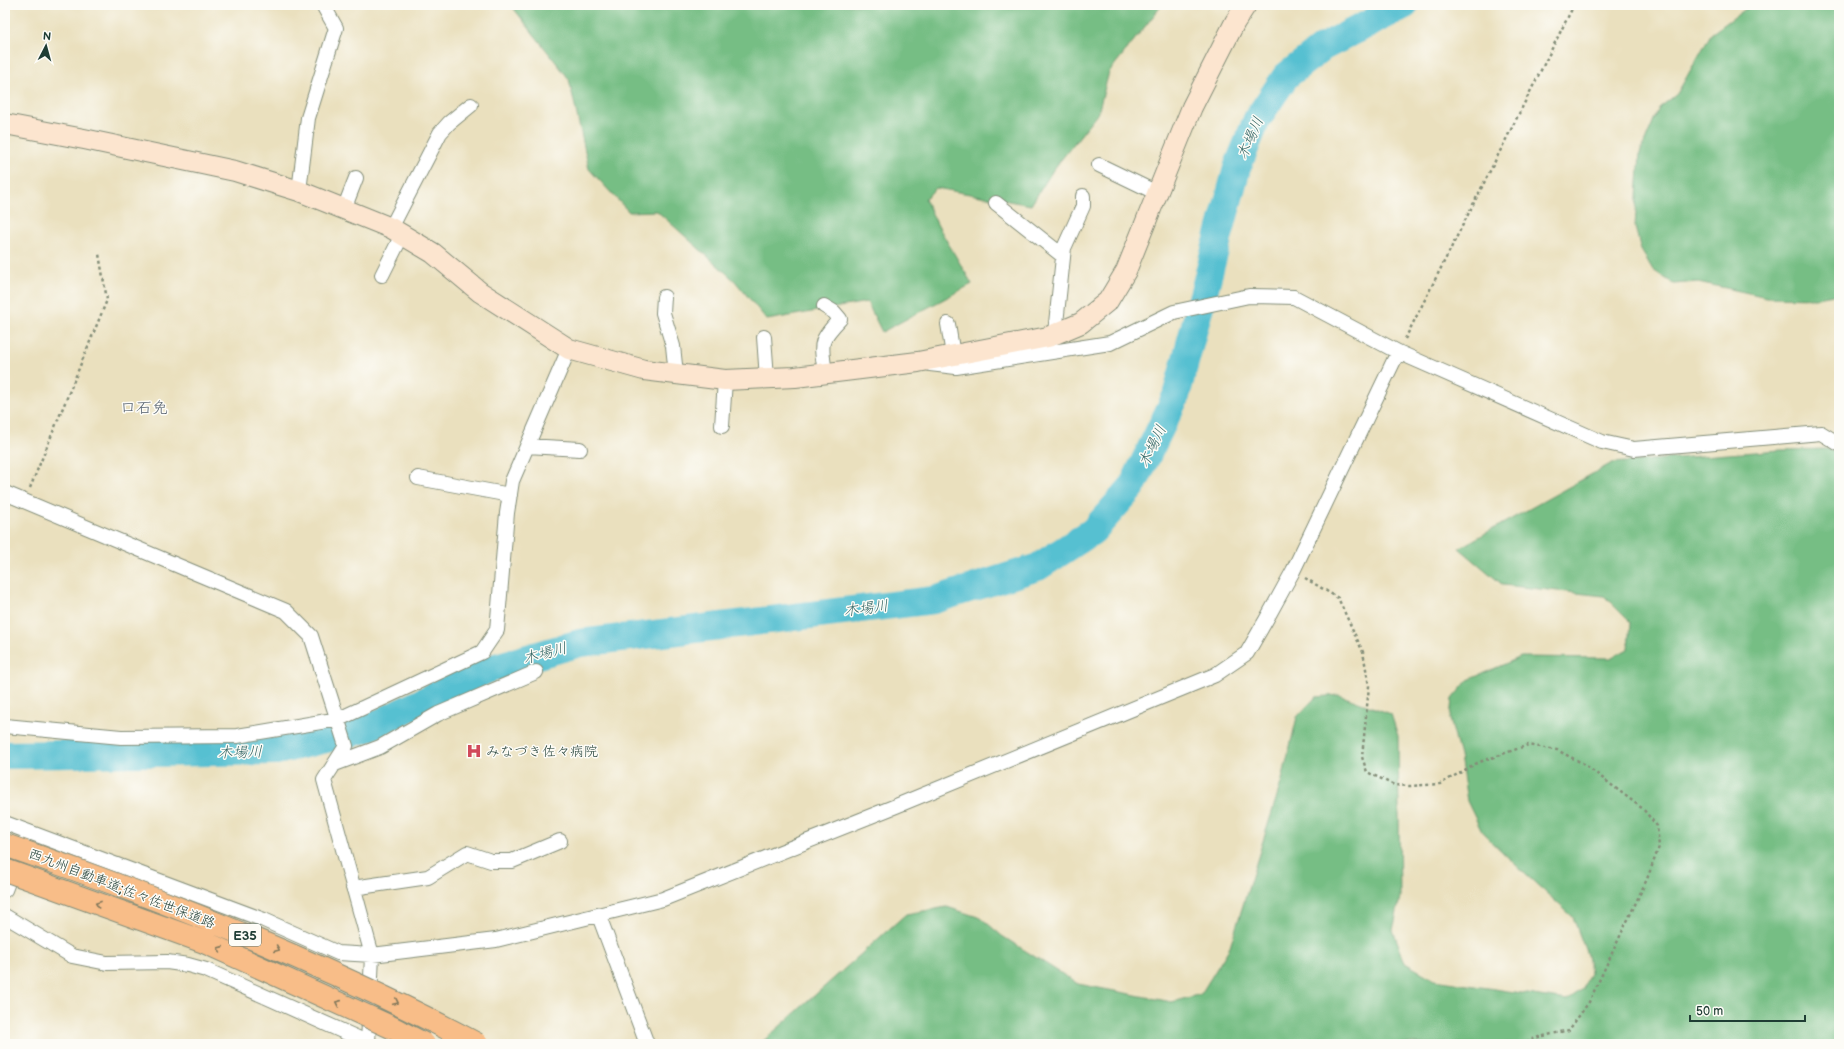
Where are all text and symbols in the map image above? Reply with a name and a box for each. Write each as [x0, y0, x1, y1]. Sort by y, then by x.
north arrow [26, 26, 66, 66]
text: N [42, 30, 52, 43]
water label: 木場川 [1233, 114, 1268, 163]
district label: 口石免 [120, 399, 168, 418]
water label: 木場川 [1134, 422, 1171, 471]
water label: 木場川 [843, 596, 890, 621]
water label: 木場川 [521, 638, 569, 668]
hospital icon: みなづき佐々病院 [465, 742, 483, 760]
water label: 木場川 [217, 743, 263, 762]
place label: みなづき佐々病院 [486, 743, 598, 760]
street label: 西九州自動車道;佐々佐世保道路 [26, 845, 218, 932]
one-way arrow [95, 900, 102, 908]
road number: E35 [229, 924, 261, 946]
one-way arrow [273, 944, 280, 952]
one-way arrow [216, 946, 223, 954]
one-way arrow [391, 997, 399, 1005]
scale bar [1690, 997, 1805, 1023]
one-way arrow [335, 1000, 342, 1008]
text: 50 m [1696, 1004, 1723, 1019]

